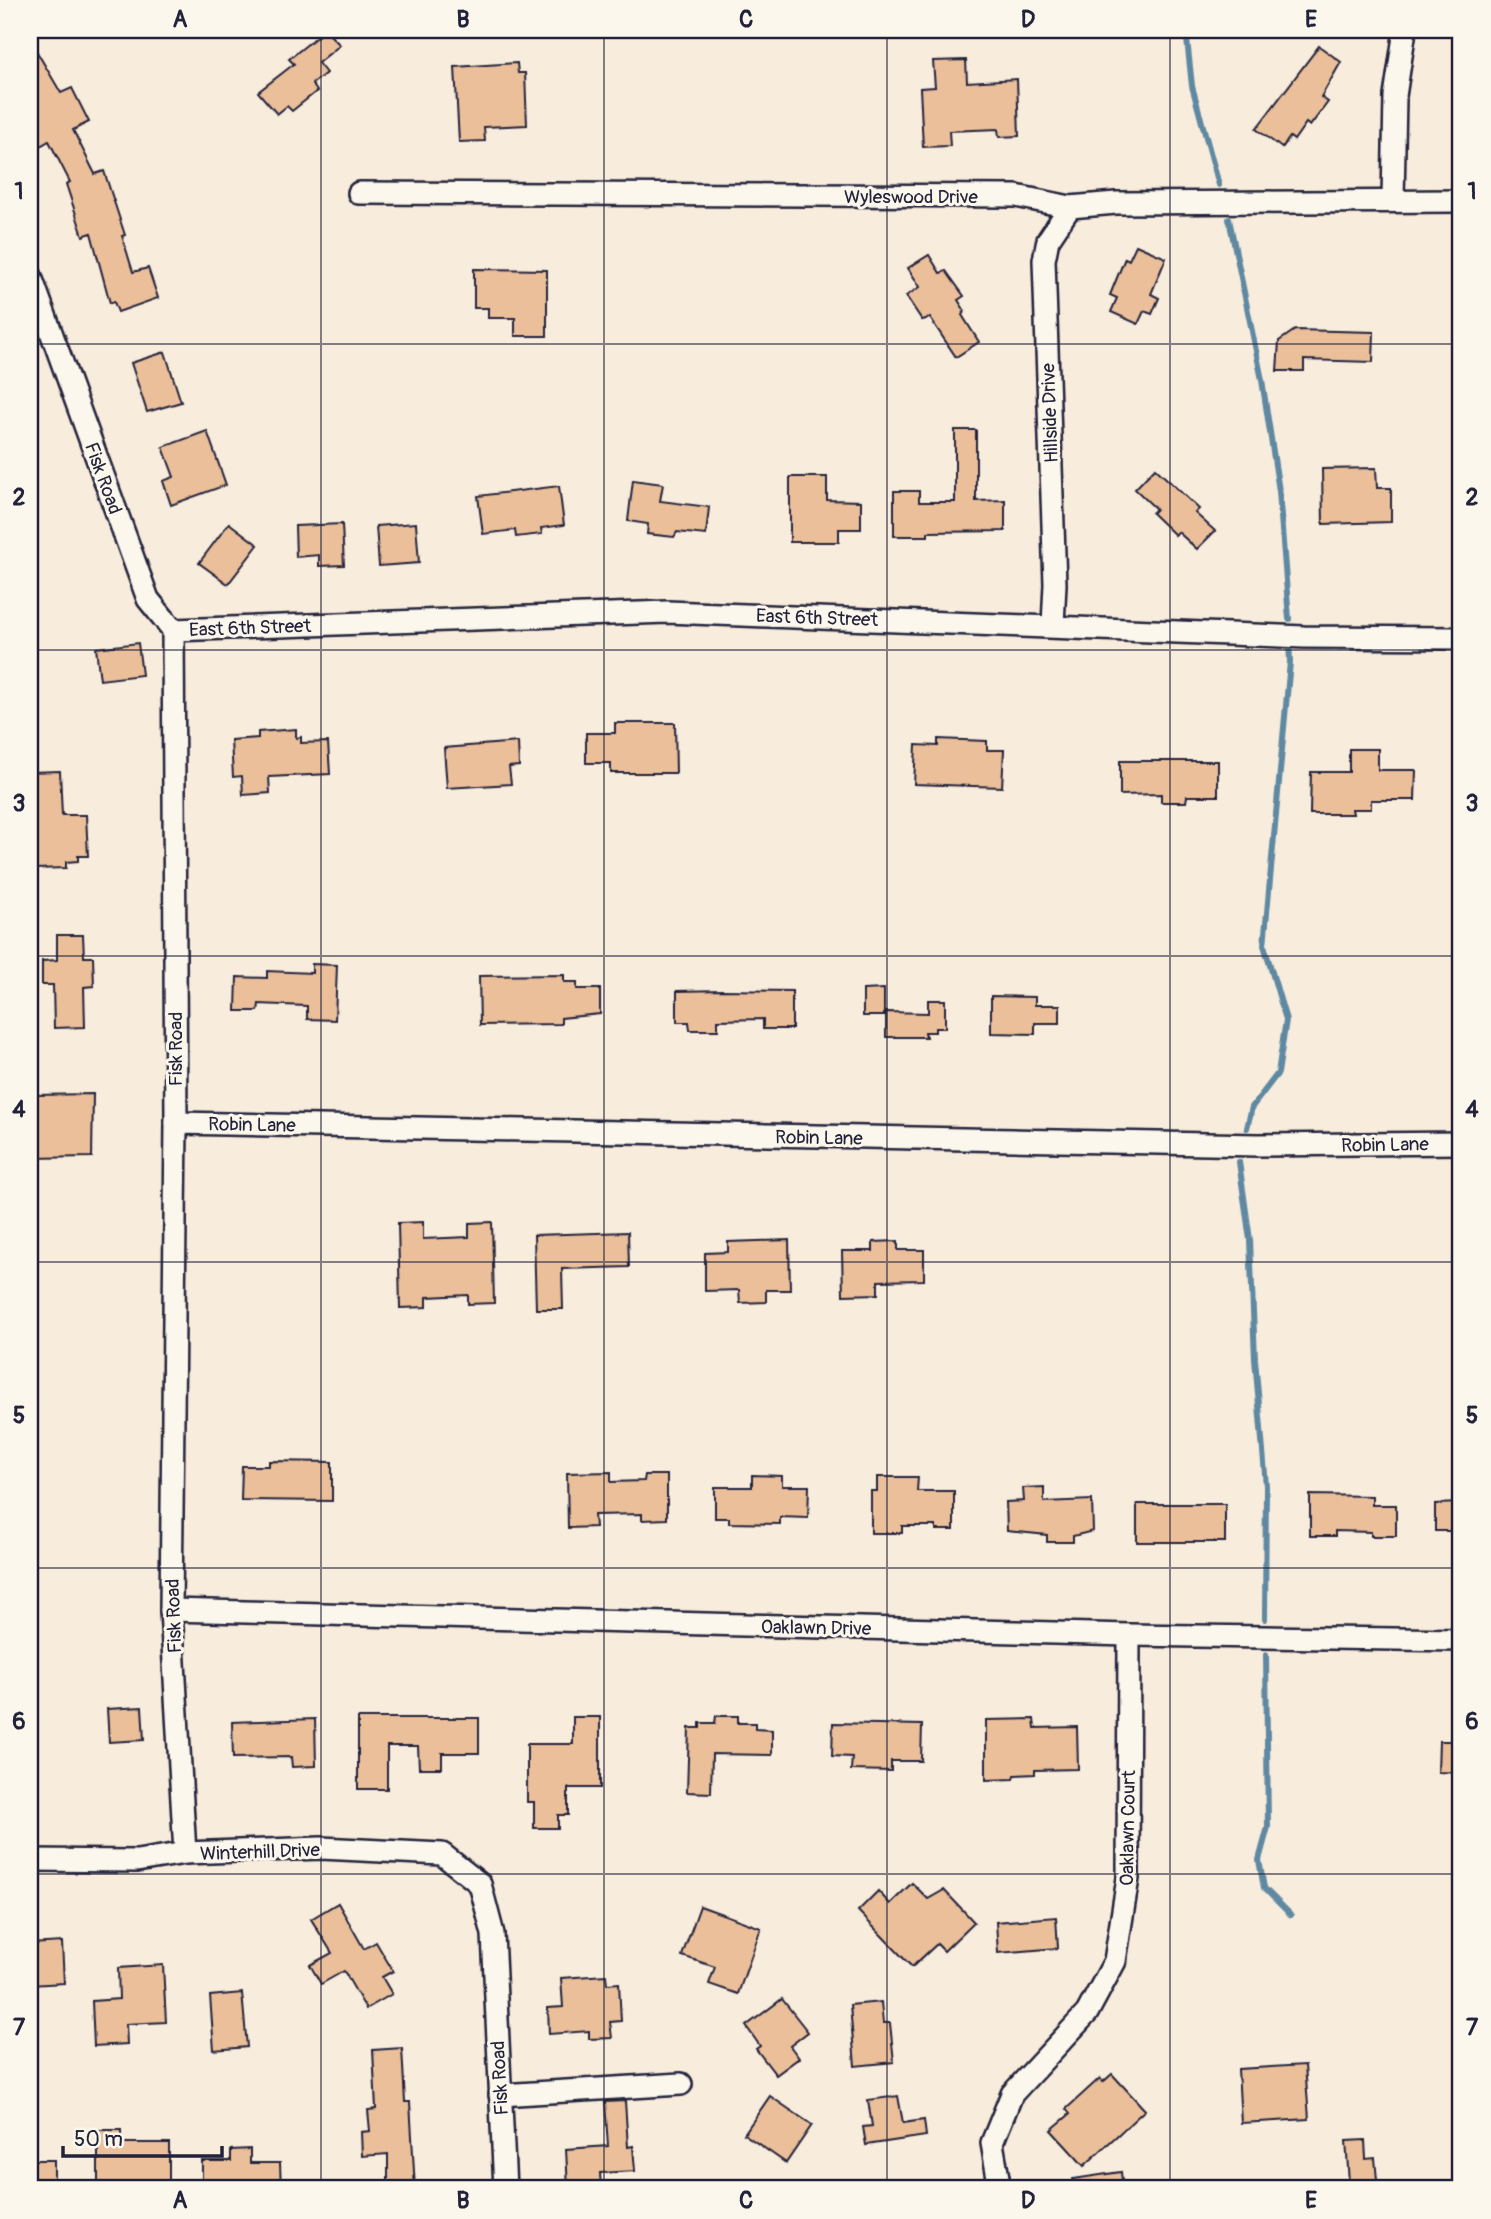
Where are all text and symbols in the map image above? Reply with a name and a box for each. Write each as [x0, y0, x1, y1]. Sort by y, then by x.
text: A [173, 5, 188, 34]
text: B [456, 5, 470, 34]
text: C [739, 5, 753, 34]
text: D [1021, 5, 1035, 34]
text: E [1305, 5, 1317, 34]
text: 1 [15, 177, 24, 206]
text: 1 [1468, 177, 1477, 206]
street label: Wyleswood Drive [844, 185, 979, 209]
street label: Hillside Drive [1036, 362, 1064, 463]
street label: Fisk Road [79, 439, 127, 518]
text: 2 [13, 483, 26, 512]
text: 2 [1466, 483, 1479, 512]
street label: East 6th Street [755, 604, 879, 632]
street label: East 6th Street [189, 614, 312, 642]
text: 3 [13, 789, 25, 818]
text: 3 [1466, 789, 1478, 818]
street label: Fisk Road [164, 1012, 188, 1086]
text: 4 [12, 1095, 26, 1124]
text: 4 [1465, 1095, 1479, 1124]
street label: Robin Lane [208, 1112, 297, 1138]
street label: Robin Lane [775, 1125, 864, 1151]
street label: Robin Lane [1341, 1132, 1430, 1158]
text: 5 [13, 1401, 25, 1430]
text: 5 [1466, 1401, 1478, 1430]
street label: Fisk Road [161, 1578, 187, 1654]
street label: Oaklawn Drive [761, 1615, 872, 1641]
text: 6 [12, 1707, 26, 1736]
text: 6 [1465, 1707, 1479, 1736]
street label: Oaklawn Court [1115, 1770, 1141, 1886]
street label: Winterhill Drive [200, 1838, 321, 1866]
text: 7 [13, 2013, 26, 2042]
text: 7 [1466, 2013, 1479, 2042]
street label: Fisk Road [486, 2040, 514, 2116]
scale bar [63, 2114, 222, 2158]
text: 50 m [74, 2126, 123, 2153]
text: A [173, 2186, 188, 2215]
text: B [456, 2186, 470, 2215]
text: C [739, 2186, 753, 2215]
text: D [1021, 2186, 1035, 2215]
text: E [1305, 2186, 1317, 2215]

